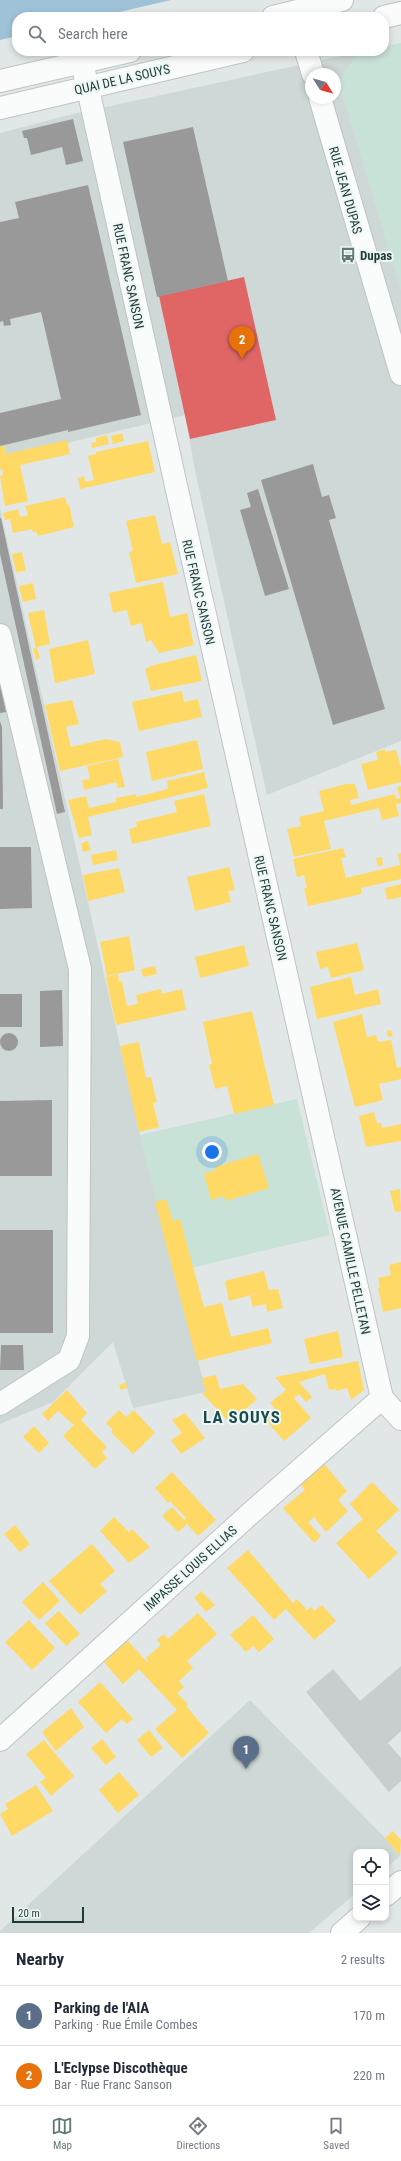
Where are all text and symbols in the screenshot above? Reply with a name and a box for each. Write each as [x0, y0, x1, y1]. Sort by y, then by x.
search box [12, 12, 389, 56]
icon: search [26, 23, 48, 45]
text: Search here [58, 25, 128, 43]
street label: QUAI DE LA SOUYS [73, 61, 172, 98]
north arrow [305, 68, 341, 104]
street label: RUE JEAN DUPAS [326, 145, 365, 236]
street label: RUE FRANC SANSON [110, 222, 147, 330]
bus stop icon: Dupas [339, 246, 357, 264]
place label: Dupas [360, 248, 392, 263]
pin: 2 [229, 326, 255, 359]
street label: RUE FRANC SANSON [179, 538, 218, 646]
street label: RUE FRANC SANSON [251, 854, 290, 962]
your location [202, 1142, 222, 1162]
street label: AVENUE CAMILLE PELLETAN [328, 1186, 373, 1336]
district label: LA SOUYS [203, 1407, 281, 1427]
street label: IMPASSE LOUIS ELLIAS [141, 1522, 240, 1614]
pin: 1 [233, 1736, 259, 1769]
map controls [353, 1849, 389, 1921]
button: locate [353, 1849, 389, 1885]
button: layers [353, 1885, 389, 1921]
scale bar [12, 1905, 84, 1924]
text: 20 m [18, 1907, 40, 1920]
text: Nearby [16, 1949, 64, 1969]
text: 2 results [341, 1952, 385, 1967]
text: Parking de l'AIA [54, 1999, 149, 2017]
text: 1 [26, 2008, 32, 2023]
text: 170 m [353, 2008, 385, 2023]
text: Parking · Rue Émile Combes [54, 2017, 198, 2032]
text: L'Eclypse Discothèque [54, 2059, 188, 2077]
text: 2 [26, 2068, 32, 2083]
text: 220 m [353, 2068, 385, 2083]
text: Bar · Rue Franc Sanson [54, 2077, 172, 2092]
tab: Map [51, 2115, 73, 2152]
tab: Directions [176, 2115, 220, 2152]
tab: Saved [323, 2115, 350, 2152]

